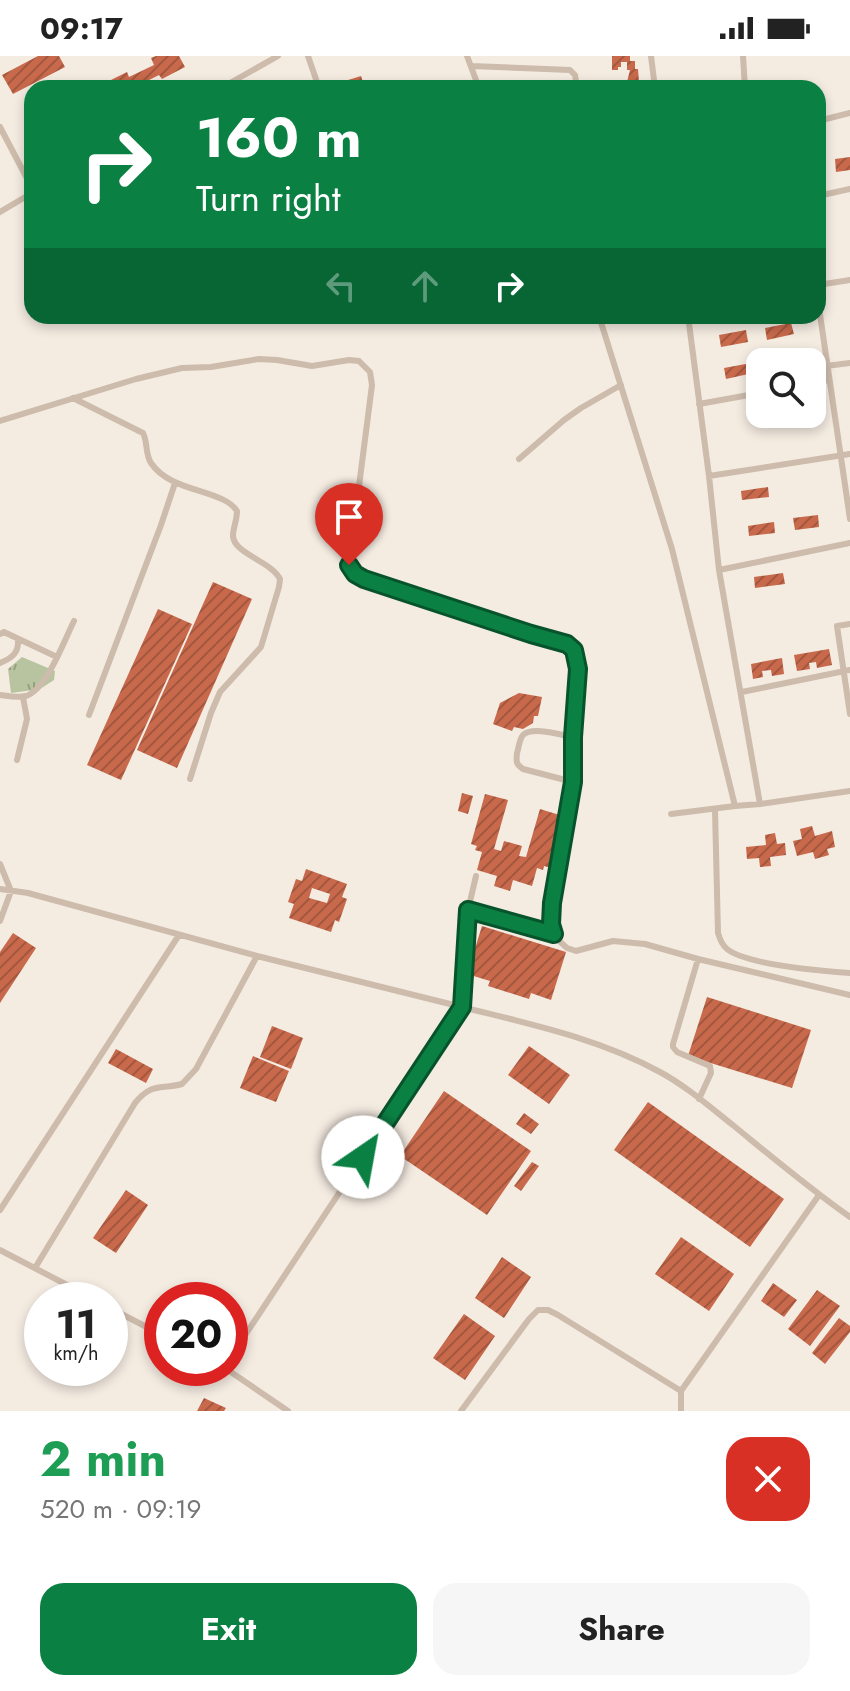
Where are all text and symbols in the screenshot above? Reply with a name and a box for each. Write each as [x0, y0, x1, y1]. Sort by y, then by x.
text: 09:17 [40, 7, 123, 50]
text: 160 m [196, 97, 362, 178]
icon: right [64, 112, 168, 216]
text: Turn right [196, 172, 341, 224]
icon: left [319, 264, 363, 308]
icon: ahead [403, 264, 447, 308]
icon: right [487, 264, 531, 308]
map controls [746, 348, 826, 428]
button: search [746, 348, 826, 428]
pin [315, 483, 383, 565]
icon: arrive [327, 495, 371, 539]
position arrow [321, 1115, 405, 1199]
speed limit sign: 20 [144, 1282, 248, 1386]
text: 11 [56, 1295, 96, 1353]
text: km/h [53, 1339, 99, 1368]
text: 2 min [40, 1425, 166, 1494]
button: close [726, 1437, 810, 1521]
text: 520 m · 09:19 [40, 1490, 202, 1528]
button: Exit [40, 1583, 417, 1675]
button: Share [433, 1583, 810, 1675]

